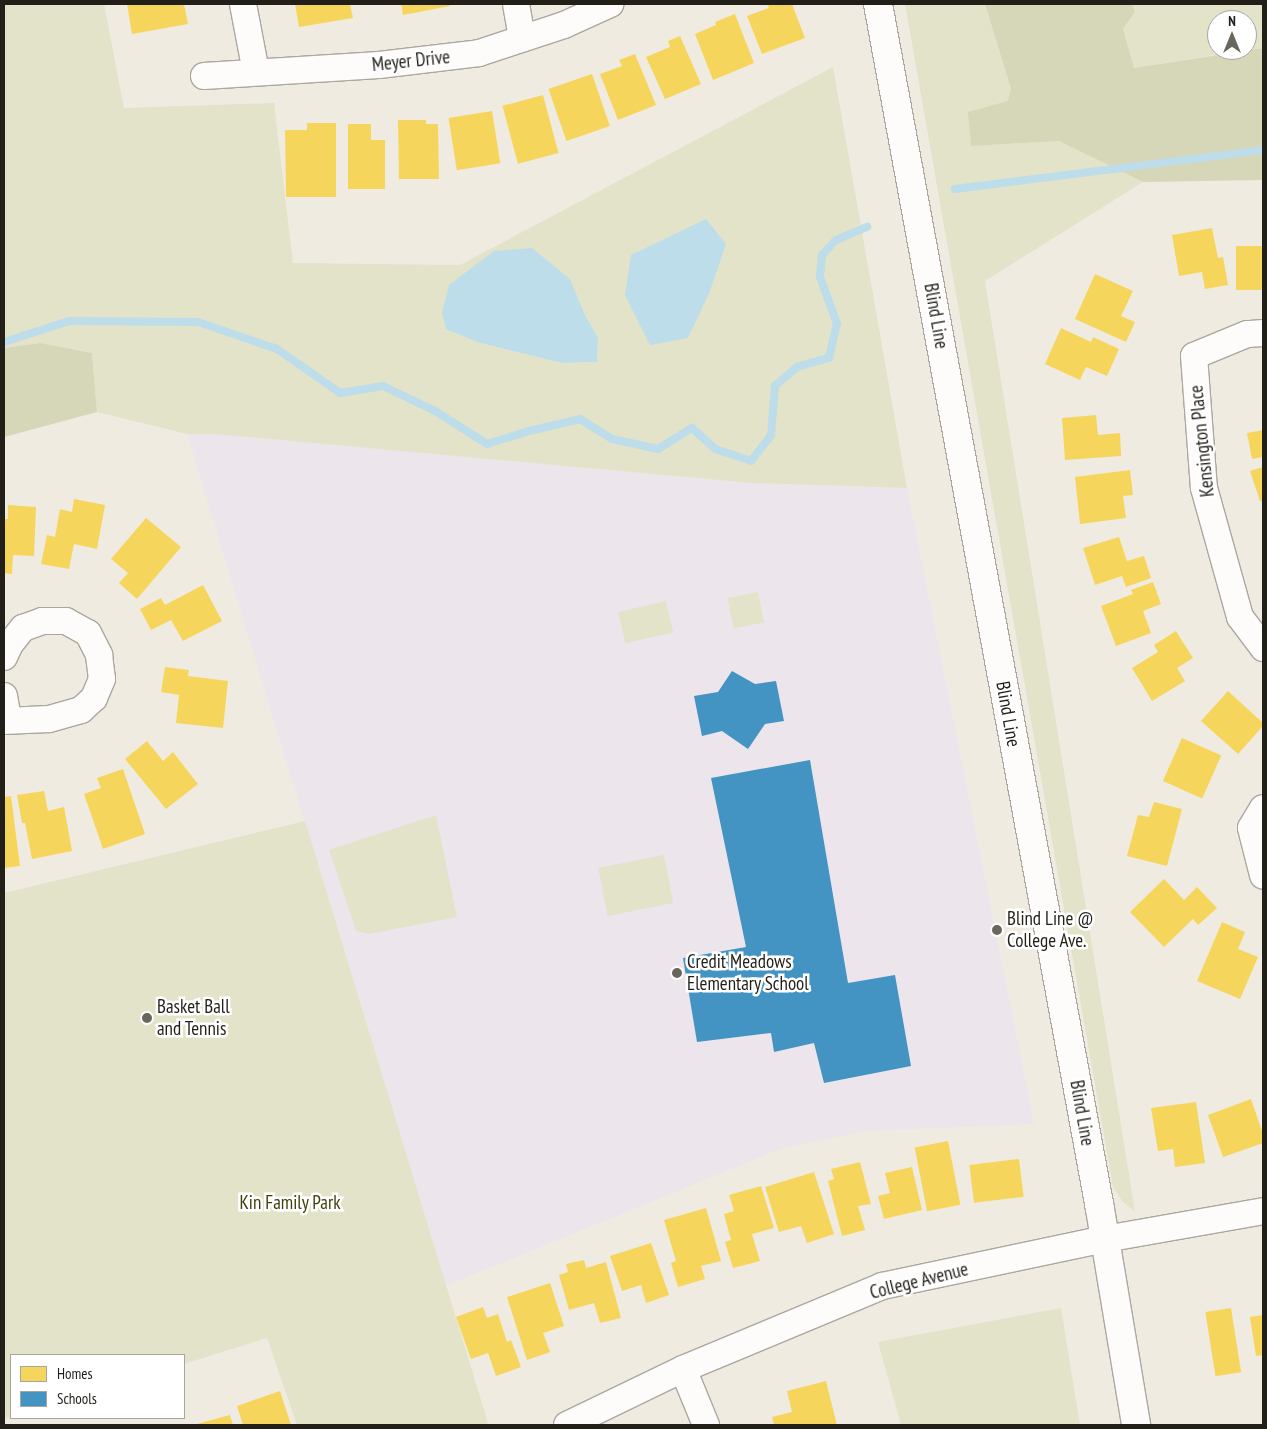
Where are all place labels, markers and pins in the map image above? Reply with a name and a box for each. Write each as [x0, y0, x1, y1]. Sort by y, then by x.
place label: Blind Line @ College Ave. [1007, 908, 1094, 952]
marker: Blind Line @ College Ave. [991, 924, 1003, 936]
place label: Credit Meadows Elementary School [687, 951, 809, 995]
marker: Credit Meadows Elementary School [671, 967, 683, 979]
place label: Basket Ball and Tennis [157, 996, 230, 1040]
marker: Basket Ball and Tennis [141, 1012, 153, 1024]

